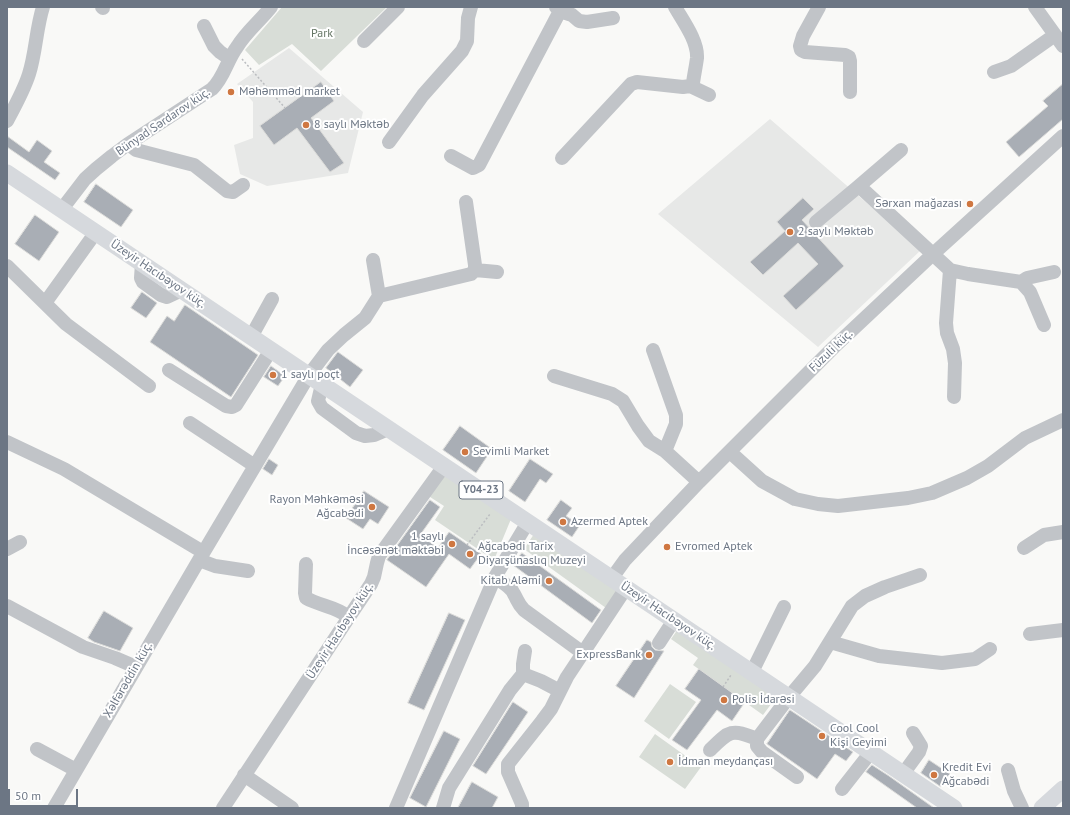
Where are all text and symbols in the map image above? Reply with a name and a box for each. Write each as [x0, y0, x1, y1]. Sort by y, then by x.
park label: Park [311, 27, 333, 41]
street label: Bünyad Sərdarov küç. [113, 85, 213, 159]
place label: Məhəmməd market [239, 85, 340, 99]
marker: Məhəmməd market [226, 87, 236, 97]
place label: 8 saylı Məktəb [314, 118, 389, 132]
marker: 8 saylı Məktəb [301, 120, 311, 130]
place label: Sərxan mağazası [875, 197, 962, 211]
marker: Sərxan mağazası [965, 199, 975, 209]
place label: 2 saylı Məktəb [798, 225, 873, 239]
marker: 2 saylı Məktəb [785, 227, 795, 237]
street label: Üzeyir Hacıbəyov küç. [108, 237, 208, 311]
street label: Füzuli küç. [806, 327, 856, 375]
place label: 1 saylı poçt [281, 368, 340, 382]
marker: 1 saylı poçt [268, 370, 278, 380]
place label: Sevimli Market [473, 445, 549, 459]
marker: Sevimli Market [460, 447, 470, 457]
road number: Y04-23 [459, 481, 503, 499]
place label: Rayon Məhkəməsi Ağcabədi [270, 493, 364, 521]
marker: Rayon Məhkəməsi Ağcabədi [367, 502, 377, 512]
place label: Azermed Aptek [571, 515, 648, 529]
marker: Azermed Aptek [558, 517, 568, 527]
place label: 1 saylı İncəsənət məktəbi [347, 530, 444, 558]
marker: 1 saylı İncəsənət məktəbi [447, 539, 457, 549]
place label: Ağcabədi Tarix Diyarşünaslıq Muzeyi [478, 540, 586, 568]
place label: Evromed Aptek [675, 540, 753, 554]
marker: Evromed Aptek [662, 542, 672, 552]
marker: Ağcabədi Tarix Diyarşünaslıq Muzeyi [465, 549, 475, 559]
place label: Kitab Aləmi [481, 574, 541, 588]
marker: Kitab Aləmi [544, 576, 554, 586]
street label: Üzeyir Hacıbəyov küç. [618, 579, 718, 653]
street label: Üzeyir Hacıbəyov küç. [304, 580, 376, 682]
street label: Xəlfərəddin küç. [101, 640, 155, 720]
place label: ExpressBank [576, 648, 641, 662]
marker: ExpressBank [644, 650, 654, 660]
place label: Polis İdarəsi [732, 693, 795, 707]
marker: Polis İdarəsi [719, 695, 729, 705]
place label: Cool Cool Kişi Geyimi [830, 722, 887, 750]
marker: Cool Cool Kişi Geyimi [817, 731, 827, 741]
place label: İdman meydançası [678, 755, 773, 769]
marker: İdman meydançası [665, 757, 675, 767]
place label: Kredit Evi Ağcabədi [942, 761, 992, 789]
marker: Kredit Evi Ağcabədi [929, 770, 939, 780]
scale bar [10, 781, 80, 807]
text: 50 m [15, 788, 41, 803]

